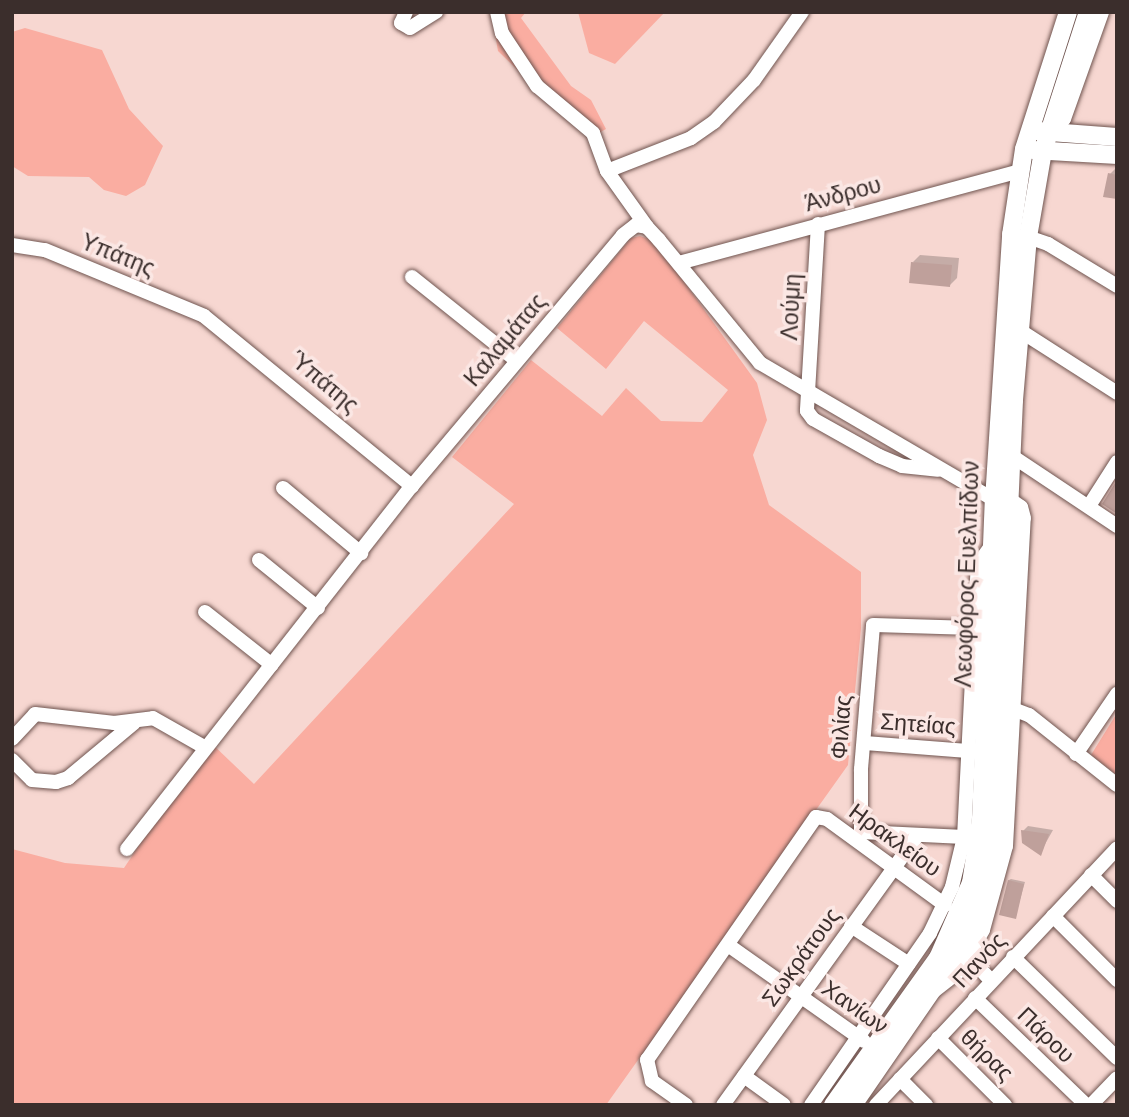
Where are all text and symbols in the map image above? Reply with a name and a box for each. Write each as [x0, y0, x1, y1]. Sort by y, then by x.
street label: Άνδρου [802, 171, 884, 217]
street label: Υπάτης [77, 228, 159, 282]
street label: Λούμη [775, 273, 807, 341]
street label: Καλαμάτας [458, 288, 552, 392]
street label: Ύπάτης [284, 345, 364, 419]
street label: Λεωφόρος Ευελπίδων [949, 460, 985, 688]
street label: Φιλίας [825, 694, 857, 760]
street label: Σητείας [879, 708, 957, 740]
street label: Ηρακλείου [844, 797, 946, 883]
street label: Σωκράτους [756, 902, 846, 1012]
street label: Πανός [947, 927, 1011, 993]
street label: Χανίων [816, 974, 894, 1040]
street label: Πάρου [1012, 1001, 1080, 1069]
street label: θήρας [955, 1023, 1019, 1087]

